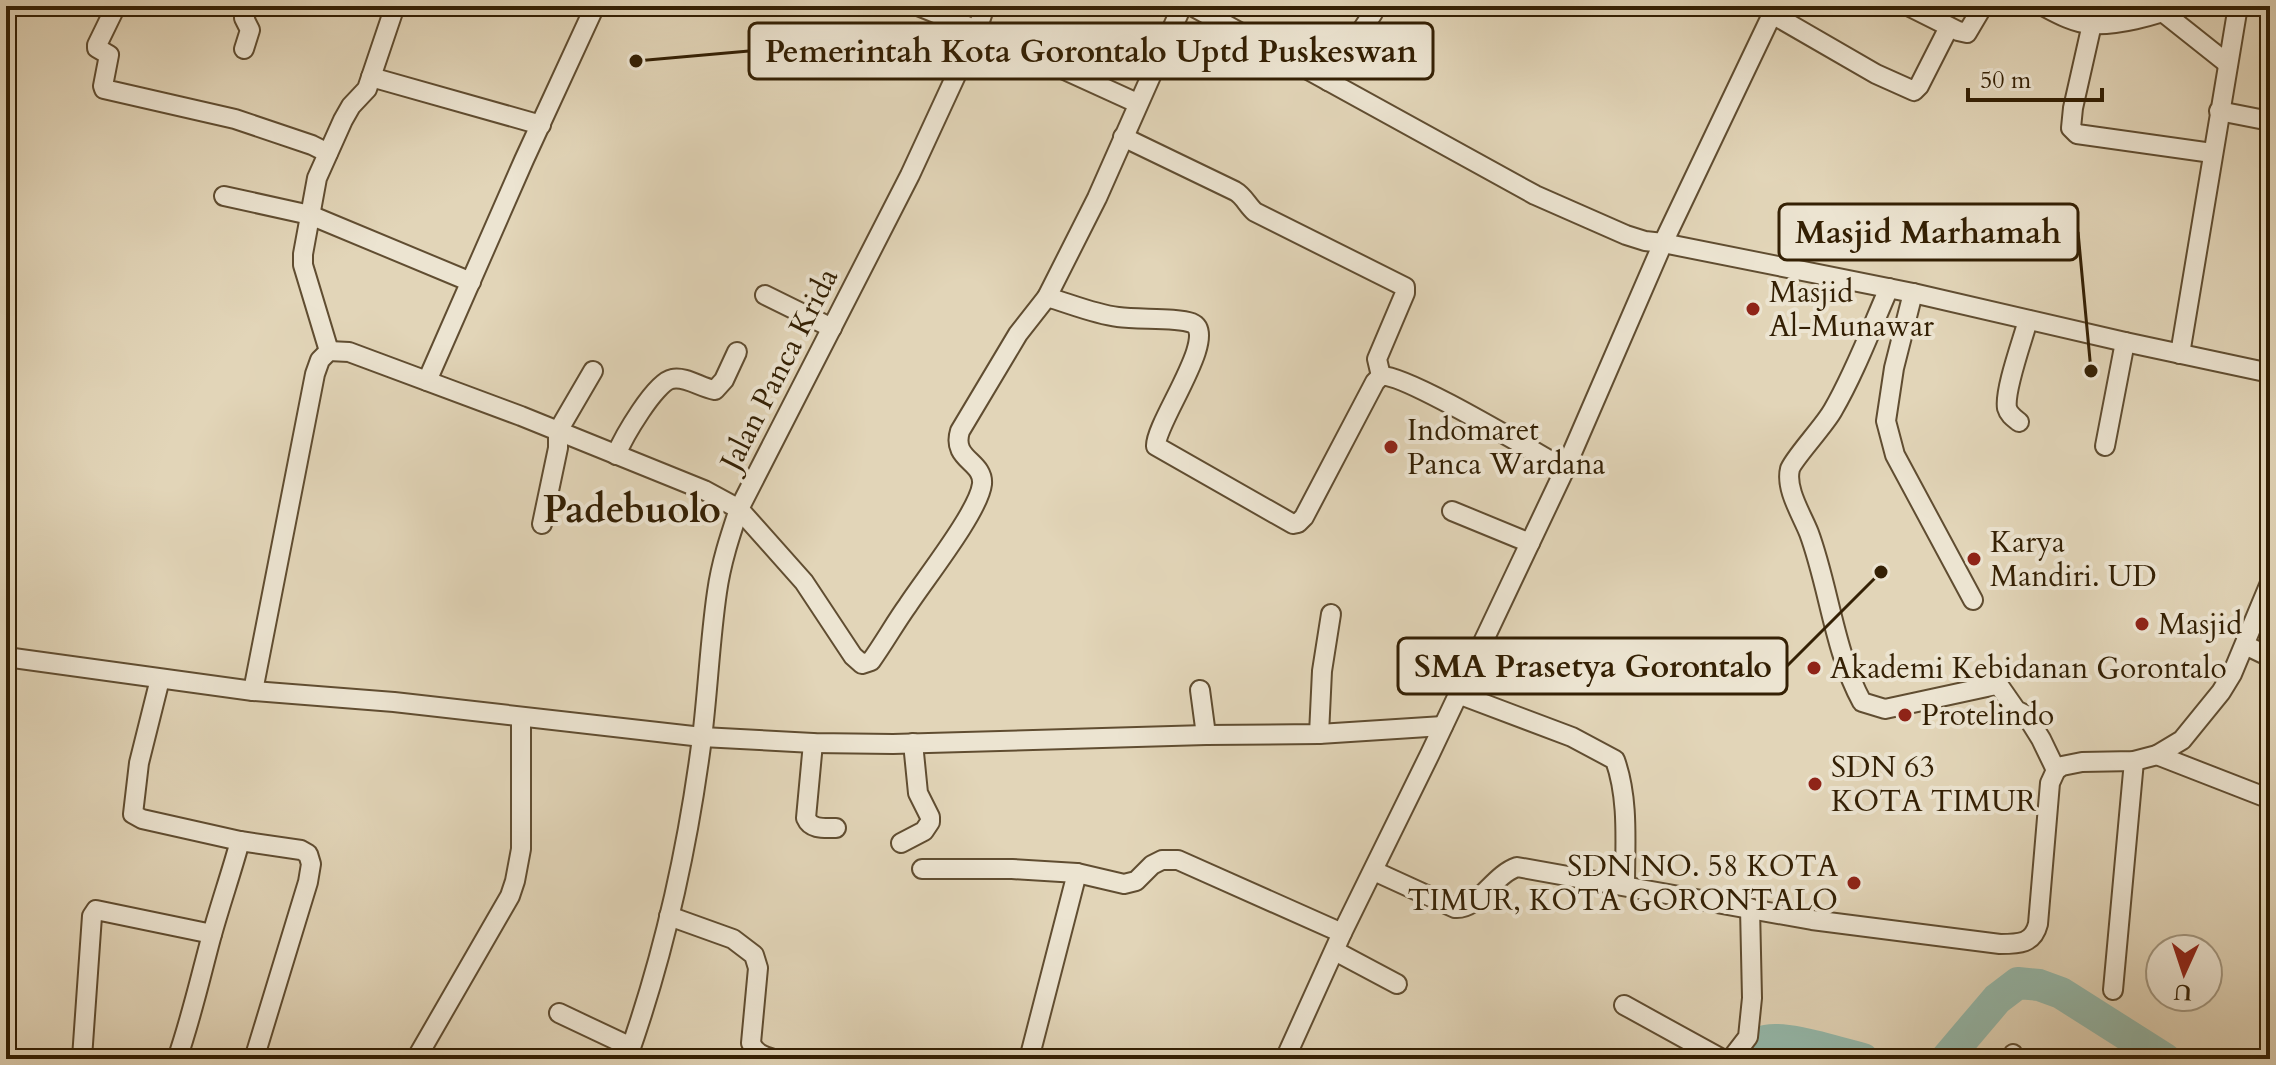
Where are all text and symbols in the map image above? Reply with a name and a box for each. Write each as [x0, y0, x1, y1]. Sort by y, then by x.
callout: Pemerintah Kota Gorontalo Uptd Puskeswan [749, 23, 1433, 79]
text: Pemerintah Kota Gorontalo Uptd Puskeswan [765, 30, 1418, 74]
scale bar [1968, 52, 2102, 102]
text: 50 m [1980, 64, 2032, 97]
callout: Masjid Marhamah [1779, 204, 2078, 260]
text: Masjid Marhamah [1795, 211, 2061, 255]
street label: Jalan Panca Krida [709, 261, 848, 481]
place label: Masjid Al-Munawar [1769, 272, 1934, 347]
marker: Masjid Al-Munawar [1744, 300, 1762, 318]
place label: Indomaret Panca Wardana [1407, 410, 1605, 485]
marker: Indomaret Panca Wardana [1382, 438, 1400, 456]
district label: Padebuolo [543, 484, 721, 536]
place label: Karya Mandiri. UD [1990, 522, 2157, 597]
marker: Karya Mandiri. UD [1965, 550, 1983, 568]
place label: Masjid [2158, 604, 2242, 645]
marker: Masjid [2133, 615, 2151, 633]
callout: SMA Prasetya Gorontalo [1398, 638, 1787, 694]
text: SMA Prasetya Gorontalo [1414, 645, 1772, 689]
place label: Akademi Kebidanan Gorontalo [1830, 648, 2227, 689]
marker: Akademi Kebidanan Gorontalo [1805, 659, 1823, 677]
place label: Protelindo [1921, 695, 2054, 736]
marker: Protelindo [1896, 706, 1914, 724]
place label: SDN 63 KOTA TIMUR [1831, 747, 2037, 822]
marker: SDN 63 KOTA TIMUR [1806, 775, 1824, 793]
place label: SDN NO. 58 KOTA TIMUR, KOTA GORONTALO [1407, 846, 1839, 921]
marker: SDN NO. 58 KOTA TIMUR, KOTA GORONTALO [1845, 874, 1863, 892]
north arrow [2144, 933, 2224, 1013]
text: U [2173, 977, 2193, 1007]

